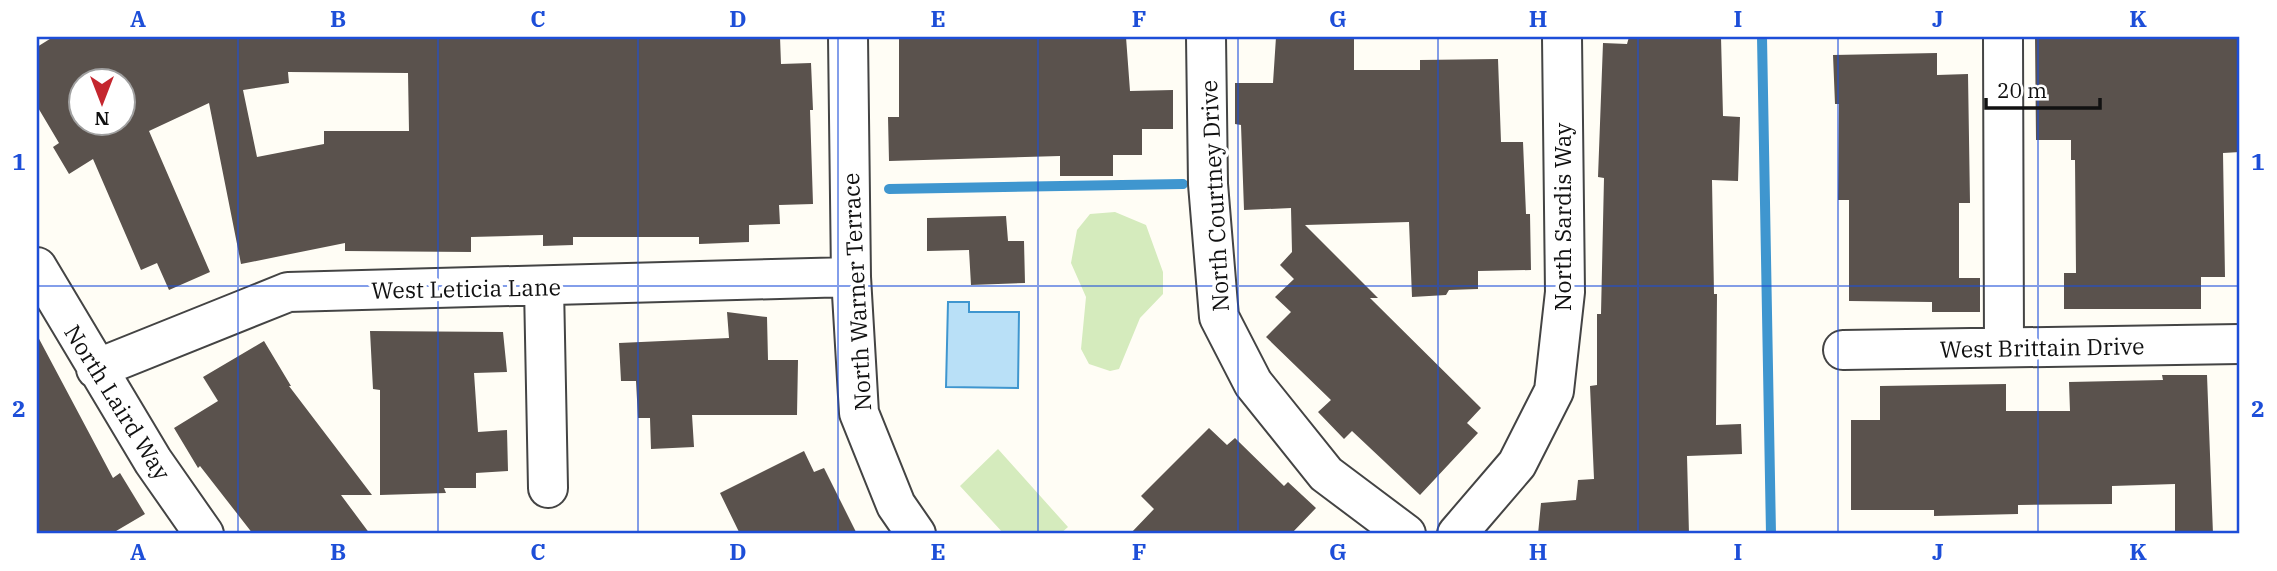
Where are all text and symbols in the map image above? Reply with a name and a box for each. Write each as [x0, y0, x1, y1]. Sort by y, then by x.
text: A [130, 3, 146, 33]
text: B [330, 3, 346, 33]
text: C [530, 3, 546, 33]
text: D [729, 3, 747, 33]
text: E [930, 3, 946, 33]
text: F [1132, 3, 1146, 33]
text: G [1329, 3, 1347, 33]
text: H [1529, 3, 1547, 33]
text: I [1734, 3, 1742, 33]
text: J [1932, 3, 1944, 33]
text: K [2129, 3, 2147, 33]
north arrow [66, 66, 136, 136]
scale bar [1986, 66, 2100, 110]
text: 20 m [1997, 76, 2047, 104]
street label: North Courtney Drive [1193, 79, 1235, 313]
text: N [94, 107, 110, 131]
street label: North Sardis Way [1547, 122, 1577, 311]
text: 1 [12, 146, 26, 176]
text: 1 [2251, 146, 2265, 176]
street label: North Warner Terrace [835, 172, 877, 412]
street label: West Leticia Lane [371, 271, 561, 305]
street label: North Laird Way [58, 319, 178, 486]
street label: West Brittain Drive [1939, 330, 2145, 364]
text: 2 [12, 393, 26, 423]
text: 2 [2251, 393, 2265, 423]
text: A [130, 536, 146, 566]
text: B [330, 536, 346, 566]
text: C [530, 536, 546, 566]
text: D [729, 536, 747, 566]
text: E [930, 536, 946, 566]
text: F [1132, 536, 1146, 566]
text: G [1329, 536, 1347, 566]
text: H [1529, 536, 1547, 566]
text: I [1734, 536, 1742, 566]
text: J [1932, 536, 1944, 566]
text: K [2129, 536, 2147, 566]

